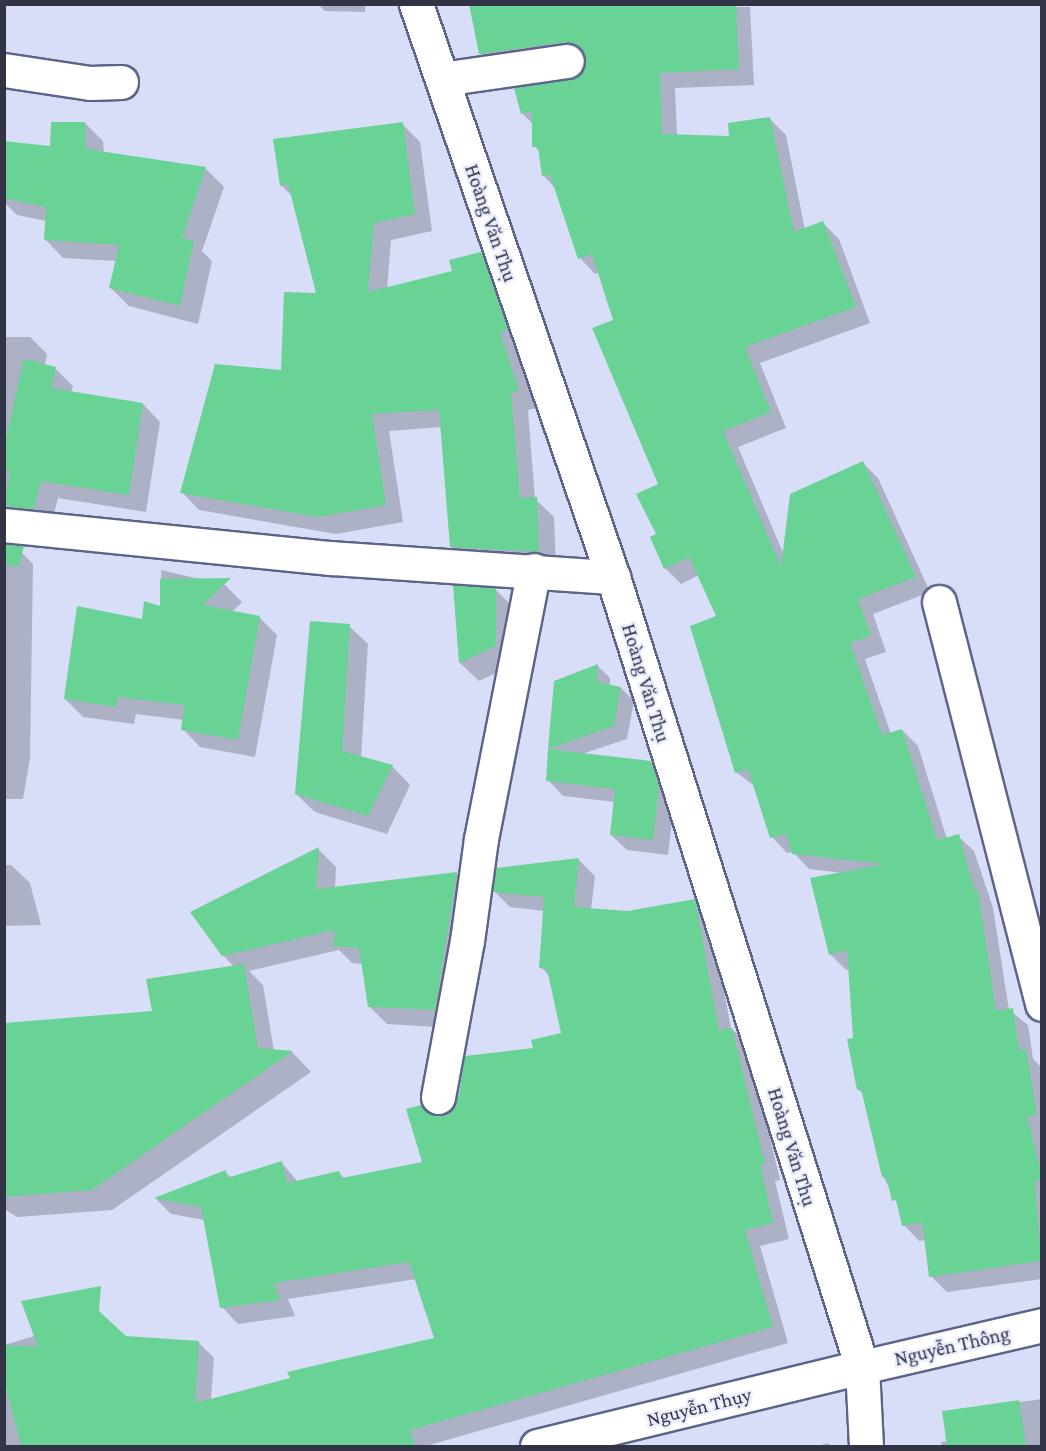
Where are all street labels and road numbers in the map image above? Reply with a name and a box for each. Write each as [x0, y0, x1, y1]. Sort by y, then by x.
street label: Hoàng Văn Thụ [460, 161, 522, 285]
street label: Hoàng Văn Thụ [617, 621, 675, 745]
street label: Hoàng Văn Thụ [763, 1085, 821, 1209]
street label: Nguyễn Thông [892, 1321, 1012, 1371]
street label: Nguyễn Thụy [644, 1382, 754, 1432]

